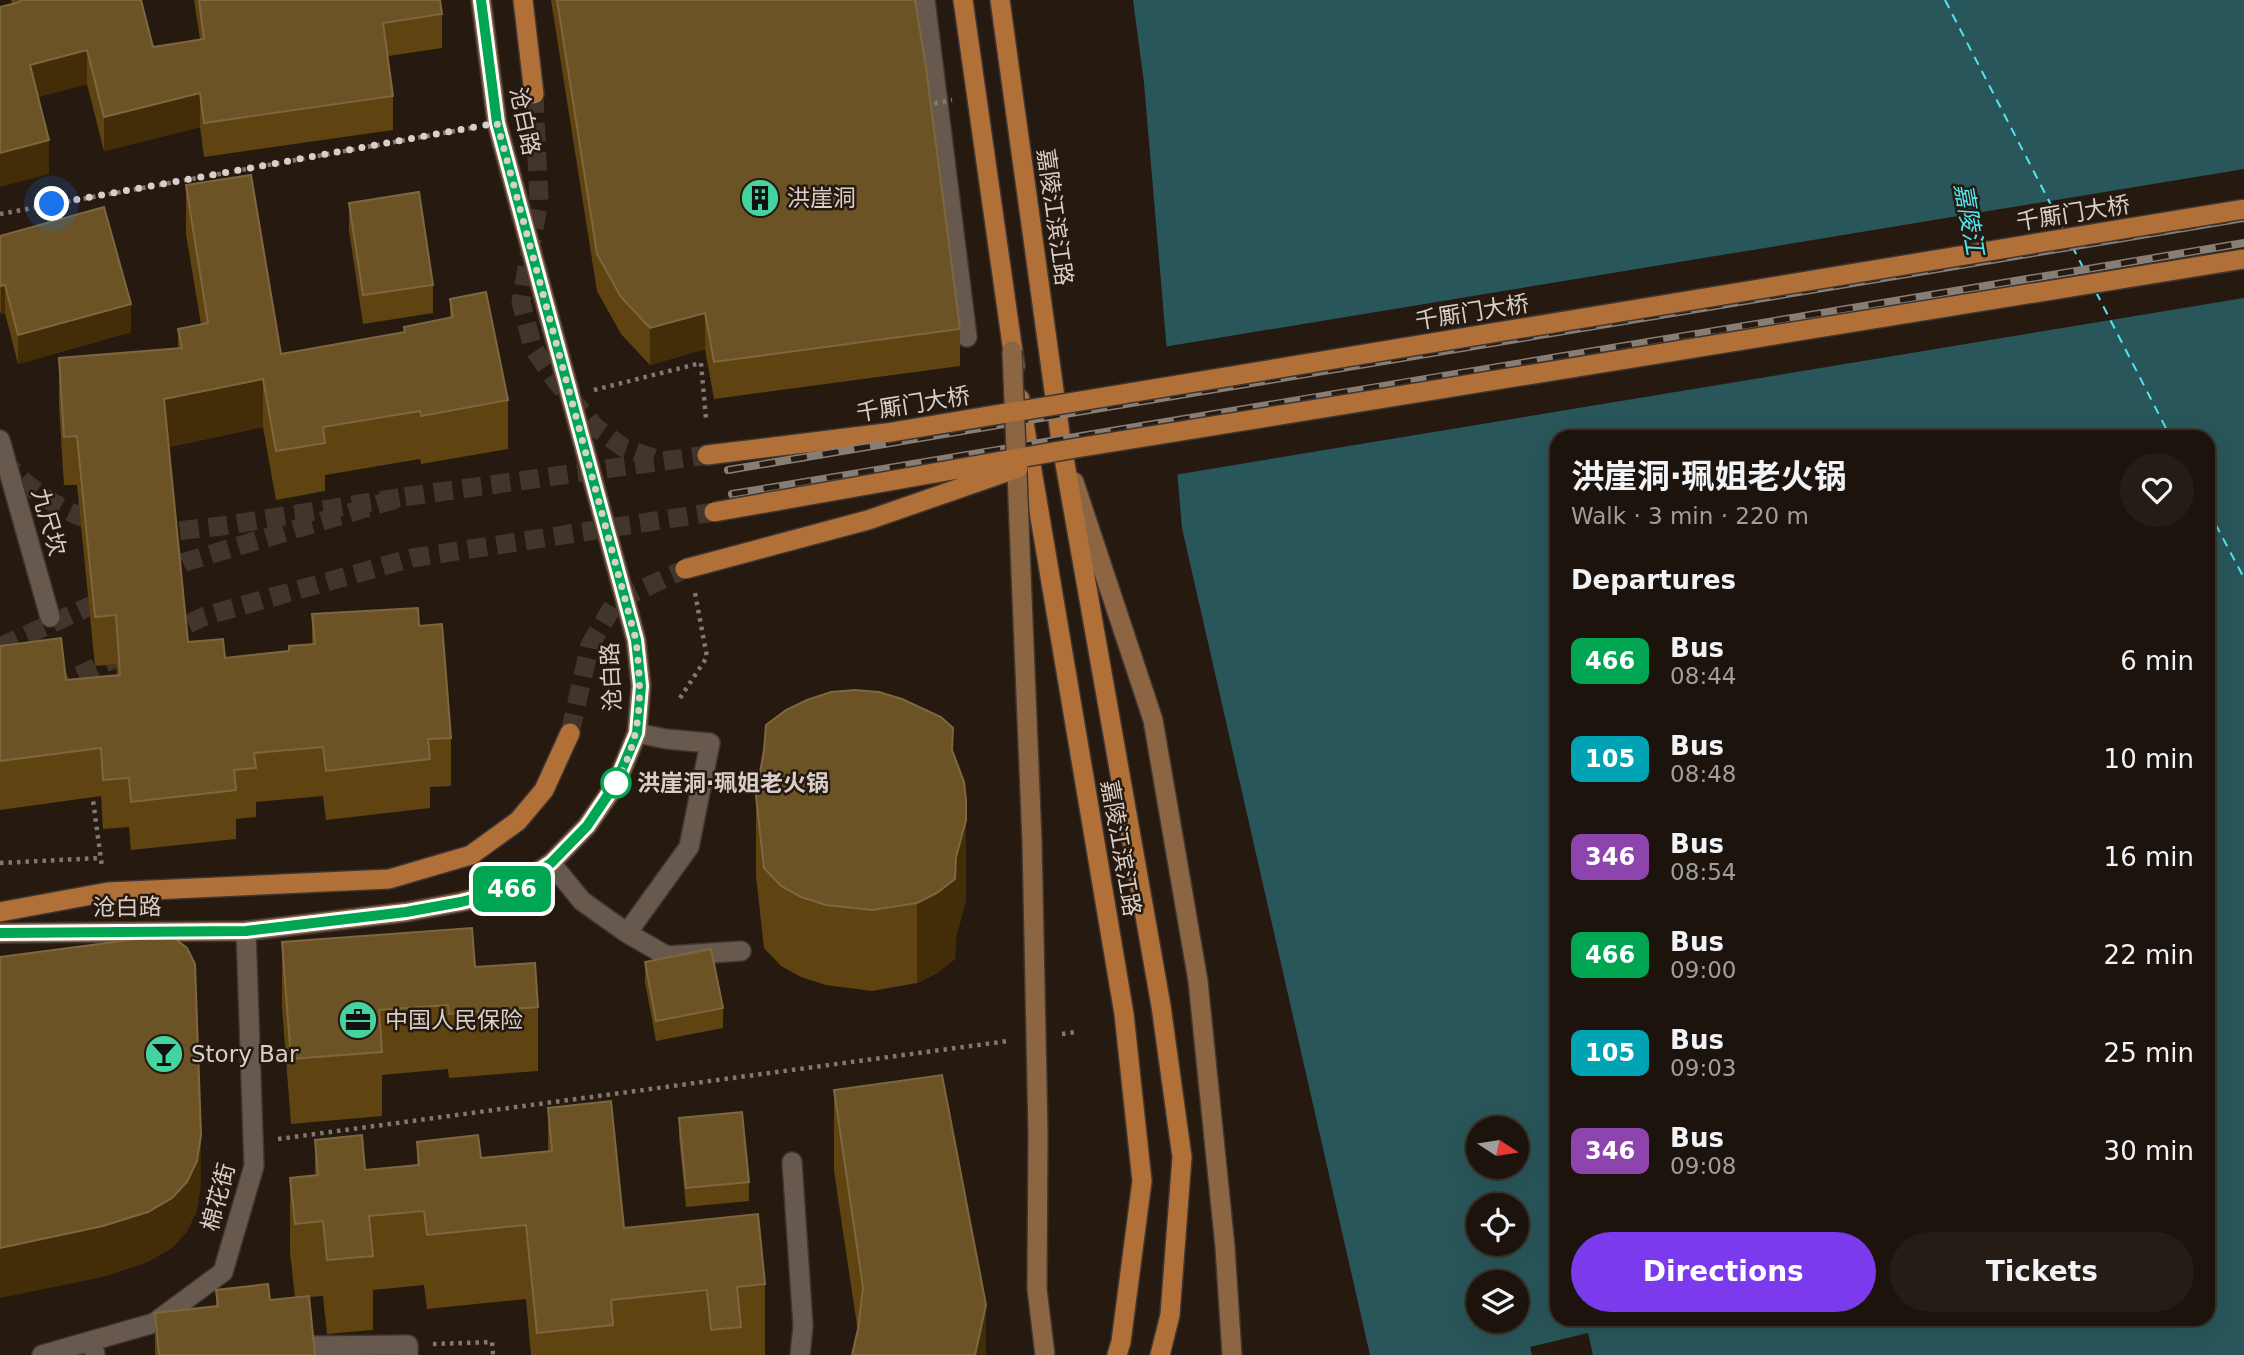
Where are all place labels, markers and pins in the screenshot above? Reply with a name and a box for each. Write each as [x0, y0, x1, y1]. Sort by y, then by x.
building icon: 洪崖洞 [739, 177, 781, 219]
place label: 洪崖洞 [787, 185, 856, 211]
marker: 洪崖洞‧珮姐老火锅 [601, 768, 631, 798]
place label: 洪崖洞‧珮姐老火锅 [637, 770, 829, 796]
office icon: 中国人民保险 [337, 999, 379, 1041]
place label: 中国人民保险 [385, 1007, 523, 1033]
bar icon: Story Bar [143, 1033, 185, 1075]
place label: Story Bar [191, 1041, 299, 1067]

